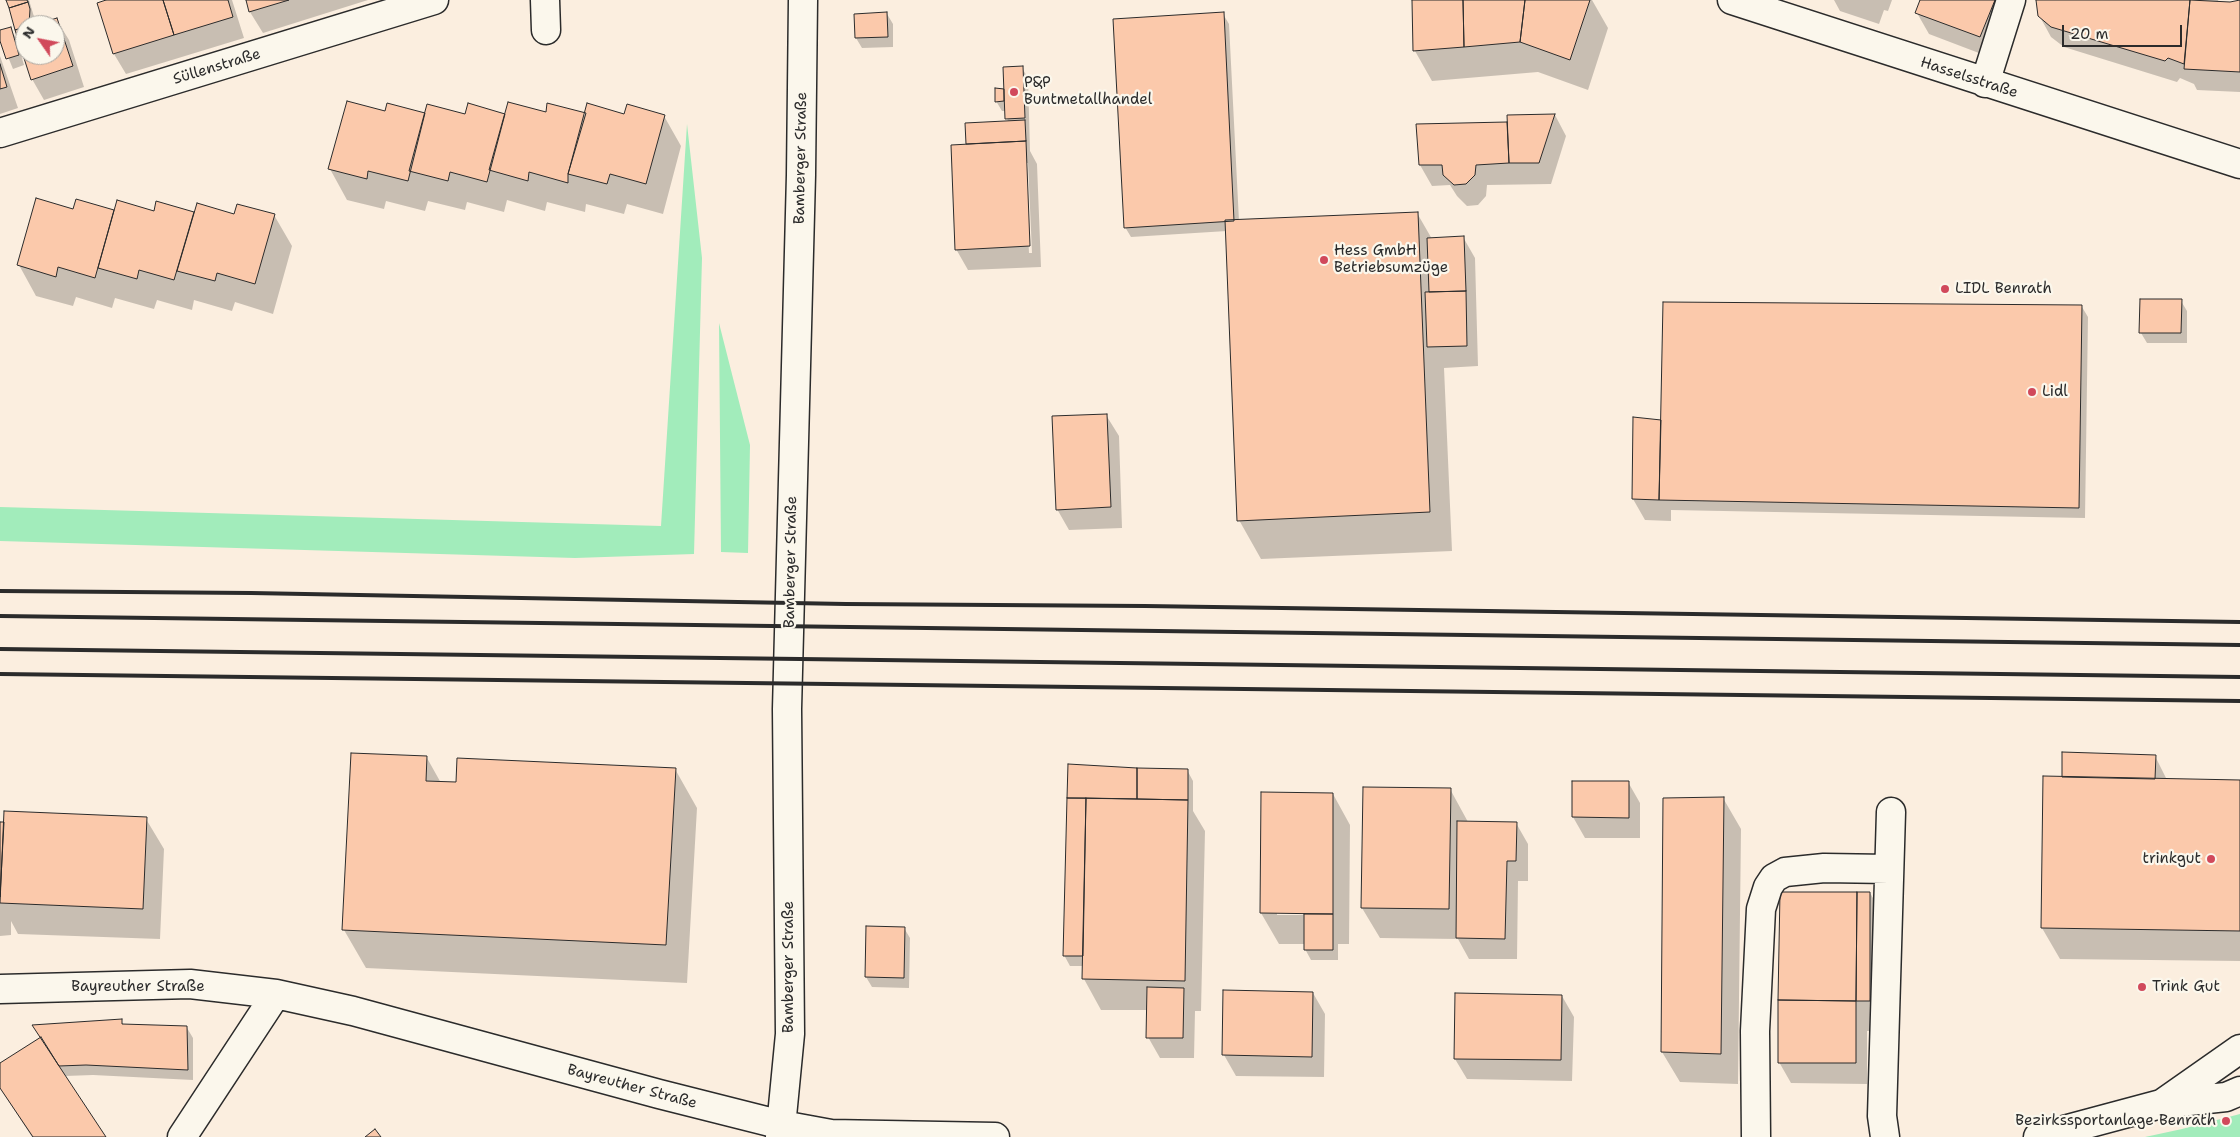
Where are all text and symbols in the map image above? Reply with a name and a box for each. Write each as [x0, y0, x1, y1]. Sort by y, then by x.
north arrow [15, 15, 65, 65]
scale bar [2065, 15, 2185, 47]
text: N [18, 23, 39, 42]
text: 20 m [2070, 24, 2109, 44]
street label: Süllenstraße [171, 45, 263, 89]
street label: Hasselsstraße [1918, 54, 2020, 102]
place label: P&P Buntmetallhandel [1024, 74, 1152, 109]
marker: P&P Buntmetallhandel [1008, 86, 1020, 98]
street label: Bamberger Straße [791, 92, 811, 224]
place label: Hess GmbH Betriebsumzüge [1334, 242, 1448, 277]
marker: Hess GmbH Betriebsumzüge [1318, 254, 1330, 266]
place label: LIDL Benrath [1955, 280, 2052, 298]
marker: LIDL Benrath [1939, 283, 1951, 295]
place label: Lidl [2042, 383, 2068, 401]
marker: Lidl [2026, 386, 2038, 398]
street label: Bamberger Straße [781, 496, 801, 628]
place label: trinkgut [2143, 850, 2201, 868]
marker: trinkgut [2205, 853, 2217, 865]
street label: Bamberger Straße [780, 901, 798, 1033]
street label: Bayreuther Straße [71, 978, 205, 996]
place label: Trink Gut [2152, 978, 2220, 996]
marker: Trink Gut [2136, 981, 2148, 993]
street label: Bayreuther Straße [565, 1061, 699, 1113]
place label: Bezirkssportanlage Benrath [2015, 1112, 2216, 1130]
marker: Bezirkssportanlage Benrath [2220, 1115, 2232, 1127]

